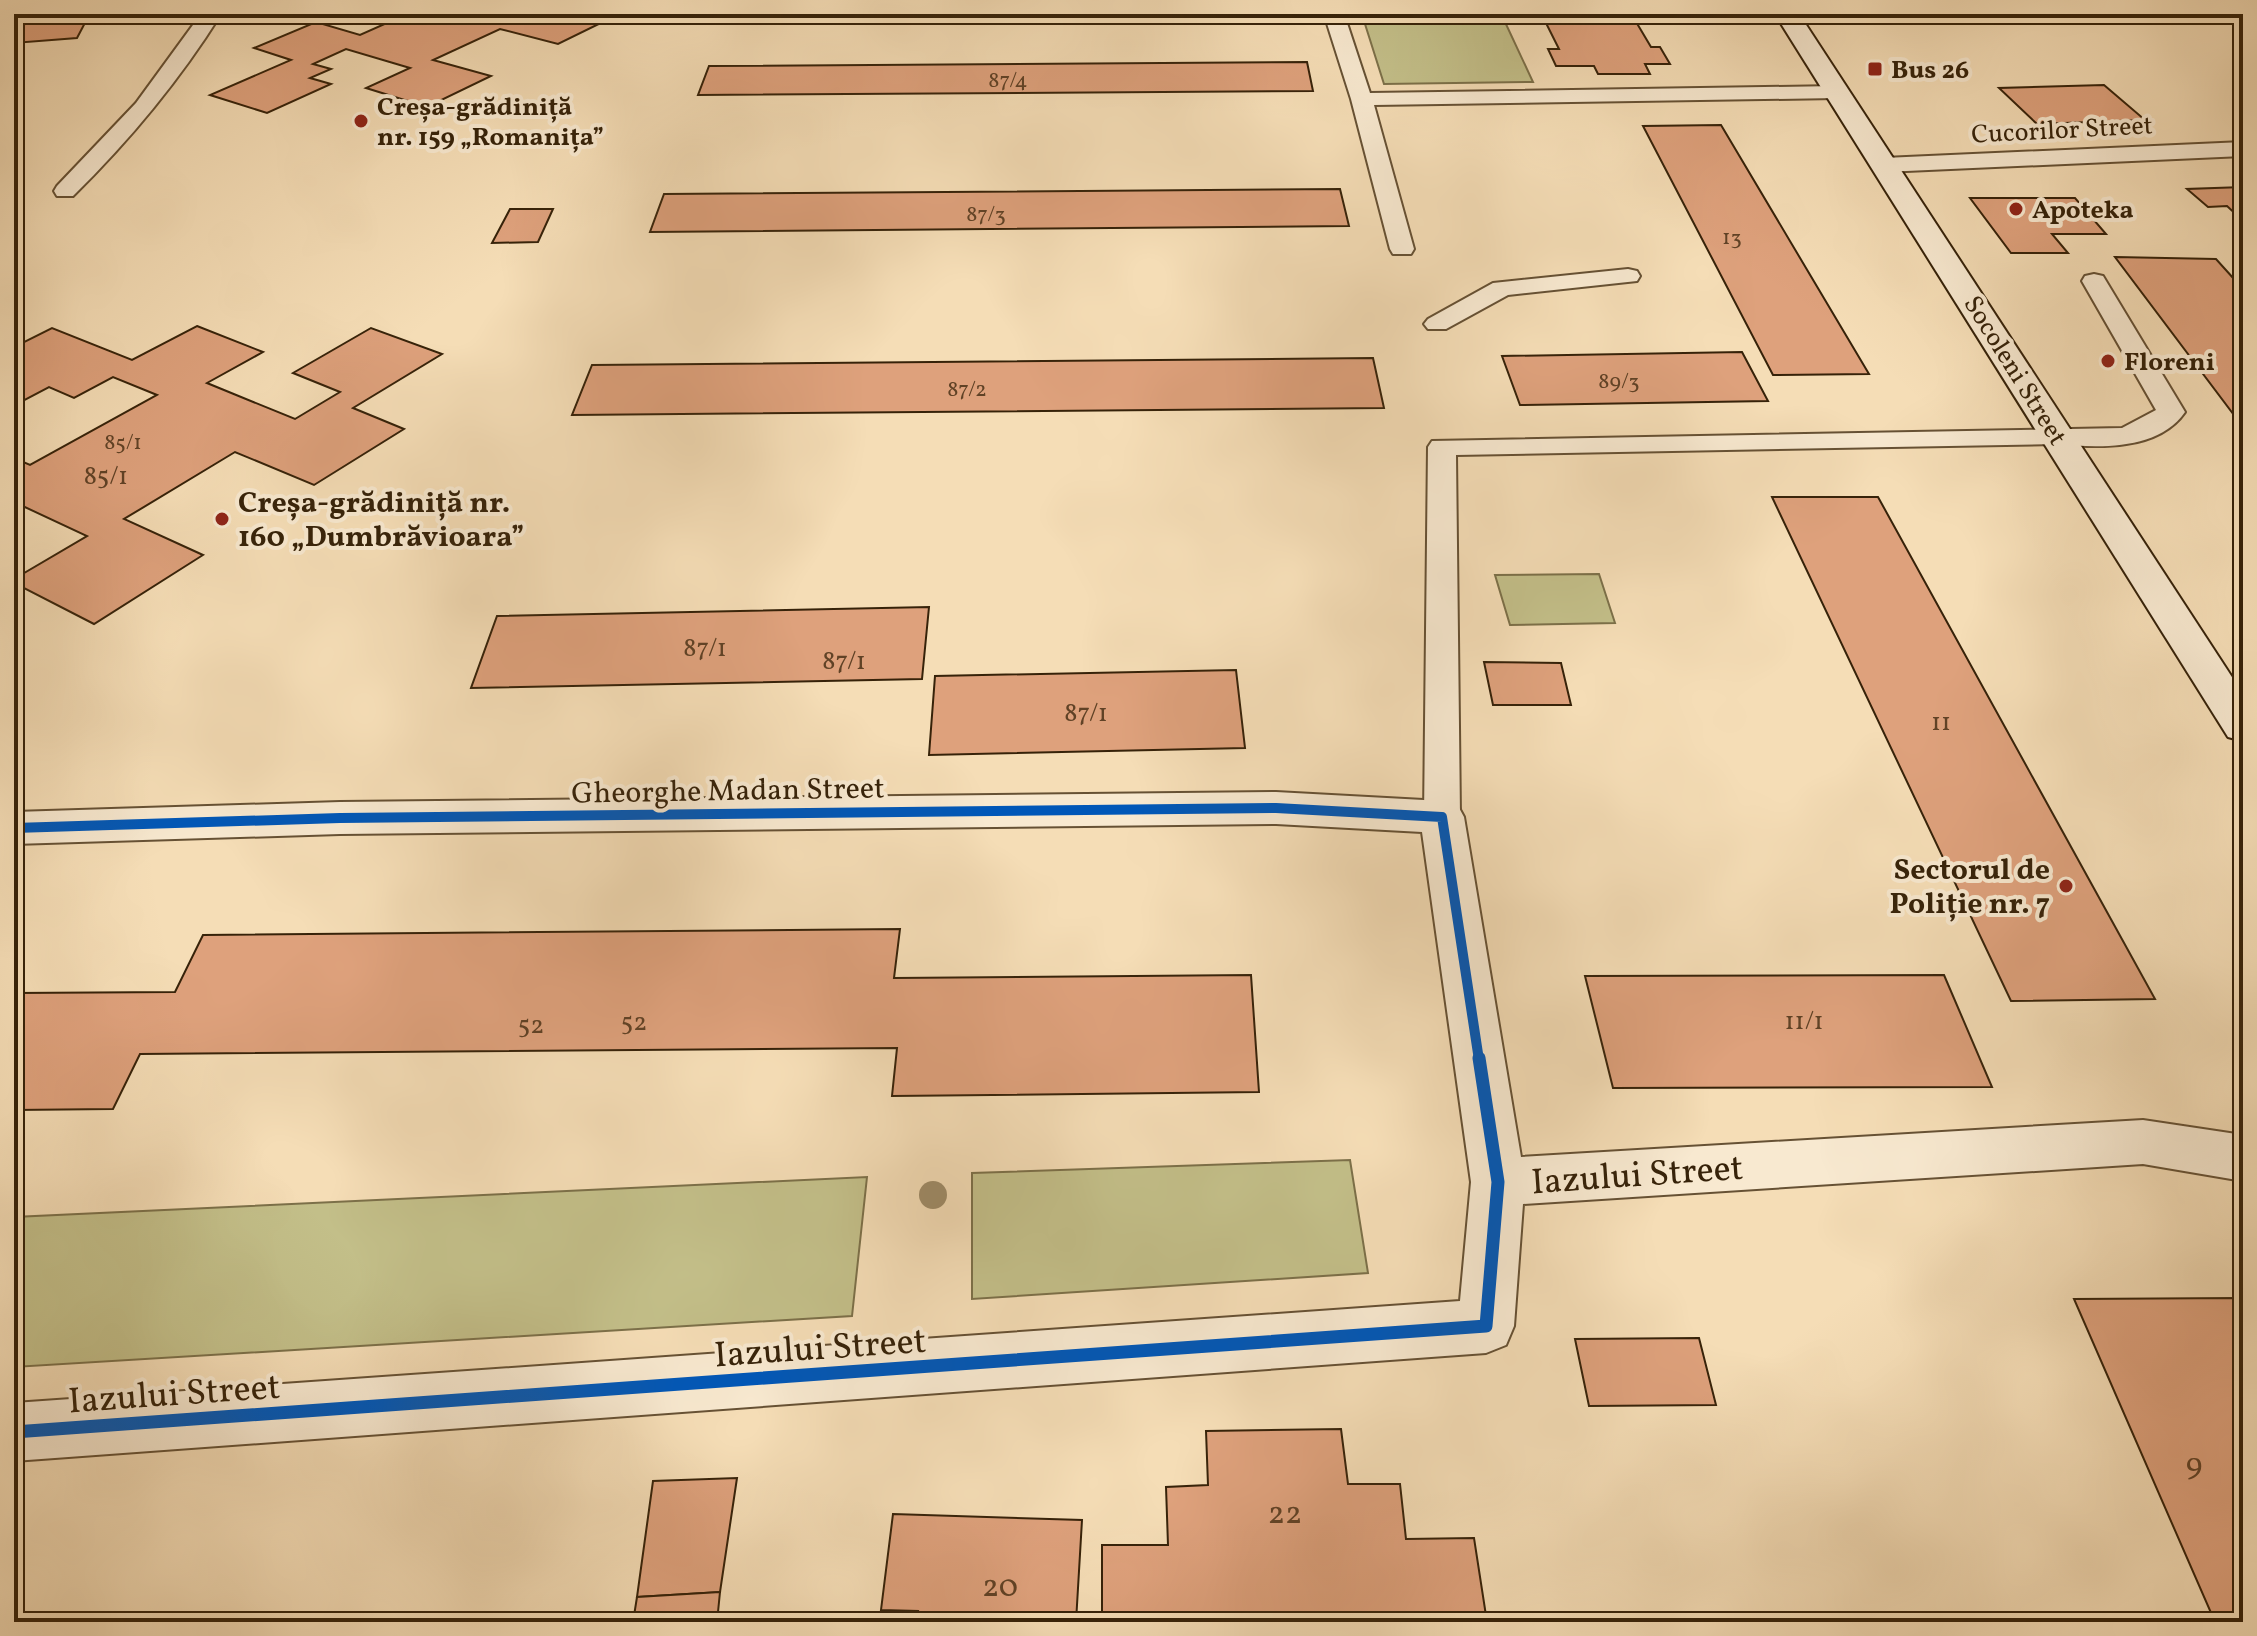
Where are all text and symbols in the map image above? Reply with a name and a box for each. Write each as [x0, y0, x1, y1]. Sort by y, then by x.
place label: Bus 26 [1891, 53, 1969, 89]
marker: Bus 26 [1866, 60, 1884, 78]
house number: 87/4 [988, 66, 1028, 97]
place label: Creșa-grădiniță nr. 159 „Romanița” [377, 90, 604, 156]
street label: Cucorilor Street [1970, 108, 2154, 154]
marker: Creșa-grădiniță nr. 159 „Romanița” [352, 112, 370, 130]
place label: Apoteka [2032, 193, 2134, 229]
house number: 87/3 [966, 200, 1006, 231]
marker: Apoteka [2007, 200, 2025, 218]
house number: 13 [1722, 223, 1742, 254]
street label: Socoleni Street [1954, 289, 2075, 453]
place label: Floreni [2124, 345, 2215, 381]
marker: Floreni [2099, 352, 2117, 370]
house number: 89/3 [1598, 367, 1640, 398]
house number: 87/2 [947, 375, 987, 406]
house number: 85/1 [104, 428, 142, 459]
house number: 85/1 [84, 459, 128, 495]
place label: Creșa-grădiniță nr. 160 „Dumbrăvioara” [238, 483, 524, 559]
marker: Creșa-grădiniță nr. 160 „Dumbrăvioara” [213, 510, 231, 528]
house number: 87/1 [683, 631, 727, 667]
house number: 87/1 [822, 644, 866, 680]
house number: 87/1 [1064, 696, 1108, 732]
house number: 11 [1931, 705, 1951, 741]
street label: Gheorghe Madan Street [571, 768, 885, 816]
place label: Sectorul de Poliție nr. 7 [1890, 850, 2050, 926]
marker: Sectorul de Poliție nr. 7 [2057, 877, 2075, 895]
house number: 11/1 [1785, 1004, 1823, 1040]
house number: 52 [621, 1005, 647, 1041]
house number: 52 [518, 1008, 544, 1044]
street label: Iazului Street [1530, 1145, 1745, 1209]
street label: Iazului Street [713, 1318, 928, 1382]
street label: Iazului Street [67, 1364, 282, 1428]
house number: 9 [2186, 1444, 2202, 1488]
house number: 22 [1268, 1493, 1302, 1537]
house number: 20 [982, 1566, 1018, 1610]

